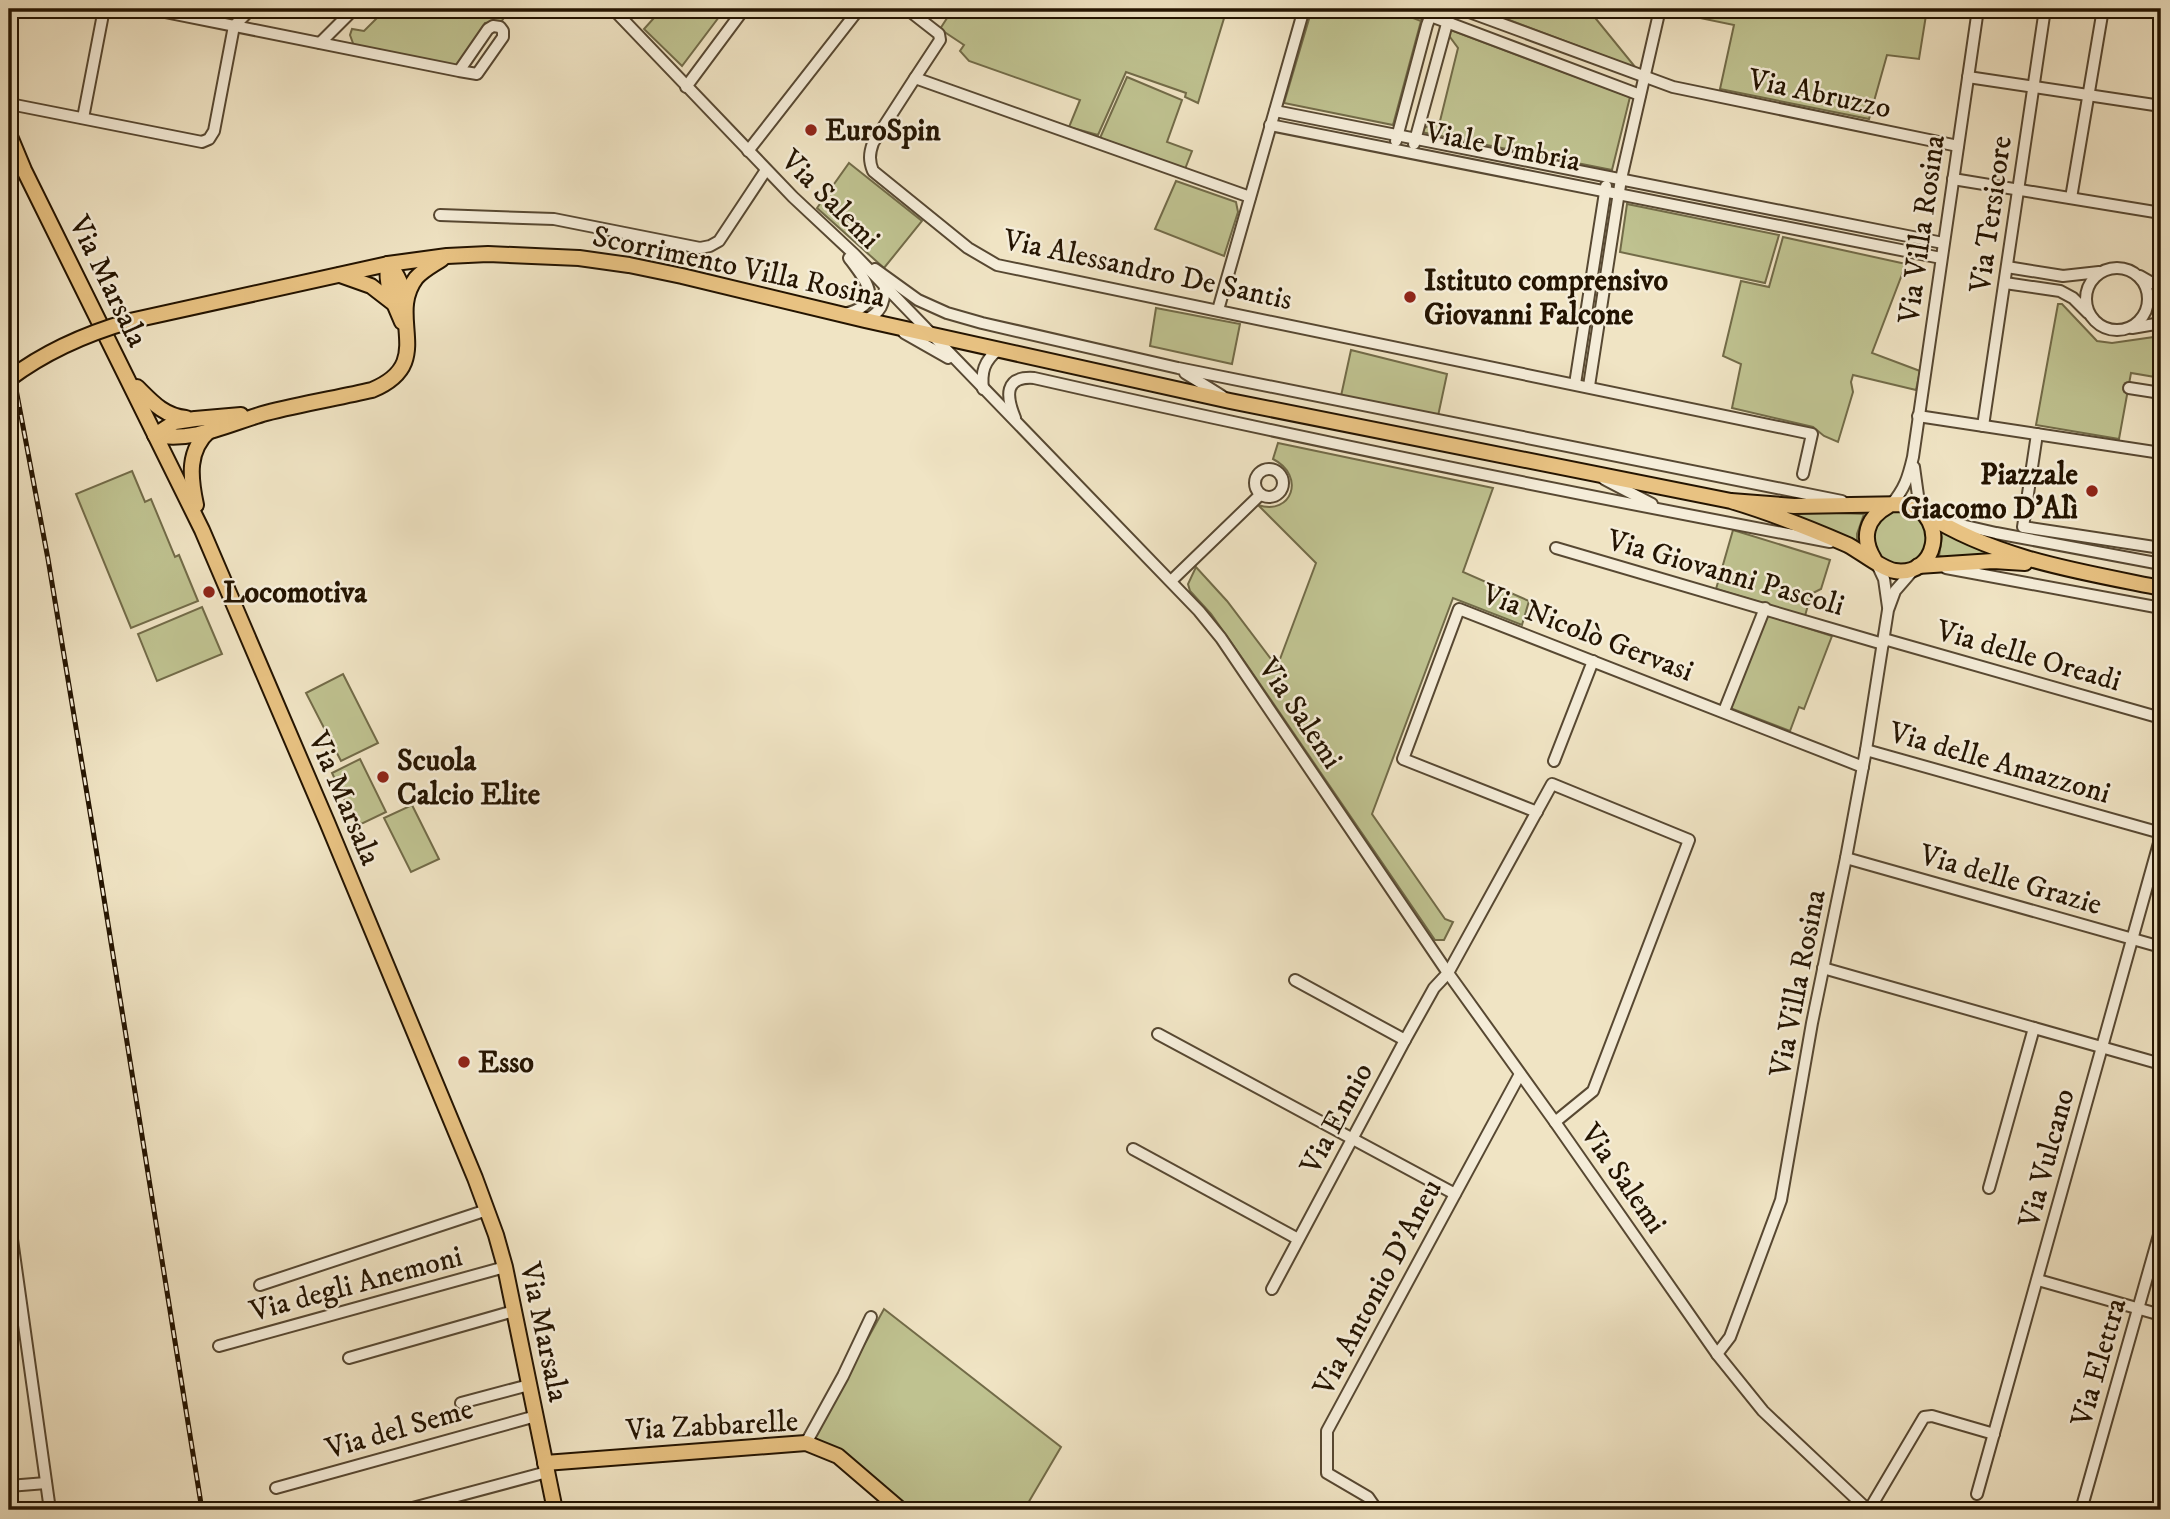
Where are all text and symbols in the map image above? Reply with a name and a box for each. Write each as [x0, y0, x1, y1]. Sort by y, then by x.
street label: Via Abruzzo [1744, 61, 1894, 128]
place label: EuroSpin [825, 113, 941, 150]
street label: Viale Umbria [1421, 114, 1584, 181]
marker: EuroSpin [803, 122, 819, 138]
street label: Via Villa Rosina [1891, 132, 1954, 327]
street label: Via Tersicore [1962, 134, 2021, 296]
street label: Via Salemi [772, 142, 887, 258]
street label: Via Marsala [60, 209, 155, 354]
street label: Scorrimento Villa Rosina [589, 218, 889, 317]
street label: Via Alessandro De Santis [999, 222, 1295, 319]
place label: Istituto comprensivo Giovanni Falcone [1424, 263, 1668, 334]
marker: Istituto comprensivo Giovanni Falcone [1402, 289, 1418, 305]
place label: Piazzale Giacomo D'Alì [1901, 457, 2079, 528]
marker: Piazzale Giacomo D'Alì [2084, 483, 2100, 499]
street label: Via Giovanni Pascoli [1602, 522, 1848, 625]
place label: Locomotiva [223, 575, 368, 612]
street label: Via Nicolò Gervasi [1476, 576, 1698, 691]
marker: Locomotiva [201, 584, 217, 600]
street label: Via delle Oreadi [1931, 612, 2125, 700]
street label: Via Salemi [1249, 651, 1350, 776]
street label: Via delle Amazzoni [1884, 714, 2114, 813]
street label: Via Marsala [299, 725, 388, 871]
place label: Scuola Calcio Elite [397, 743, 541, 814]
marker: Scuola Calcio Elite [375, 769, 391, 785]
street label: Via delle Grazie [1914, 836, 2106, 924]
street label: Via Villa Rosina [1762, 886, 1835, 1081]
place label: Esso [478, 1045, 534, 1082]
marker: Esso [456, 1054, 472, 1070]
street label: Via Ennio [1292, 1057, 1382, 1182]
street label: Via Vulcano [2011, 1085, 2084, 1233]
street label: Via Salemi [1571, 1116, 1674, 1241]
street label: Via Antonio D'Aneu [1305, 1173, 1451, 1403]
street label: Via degli Anemoni [245, 1238, 467, 1331]
street label: Via Marsala [511, 1258, 576, 1406]
street label: Via Elettra [2063, 1294, 2135, 1432]
street label: Via del Seme [321, 1391, 477, 1468]
street label: Via Zabbarelle [624, 1404, 799, 1450]

